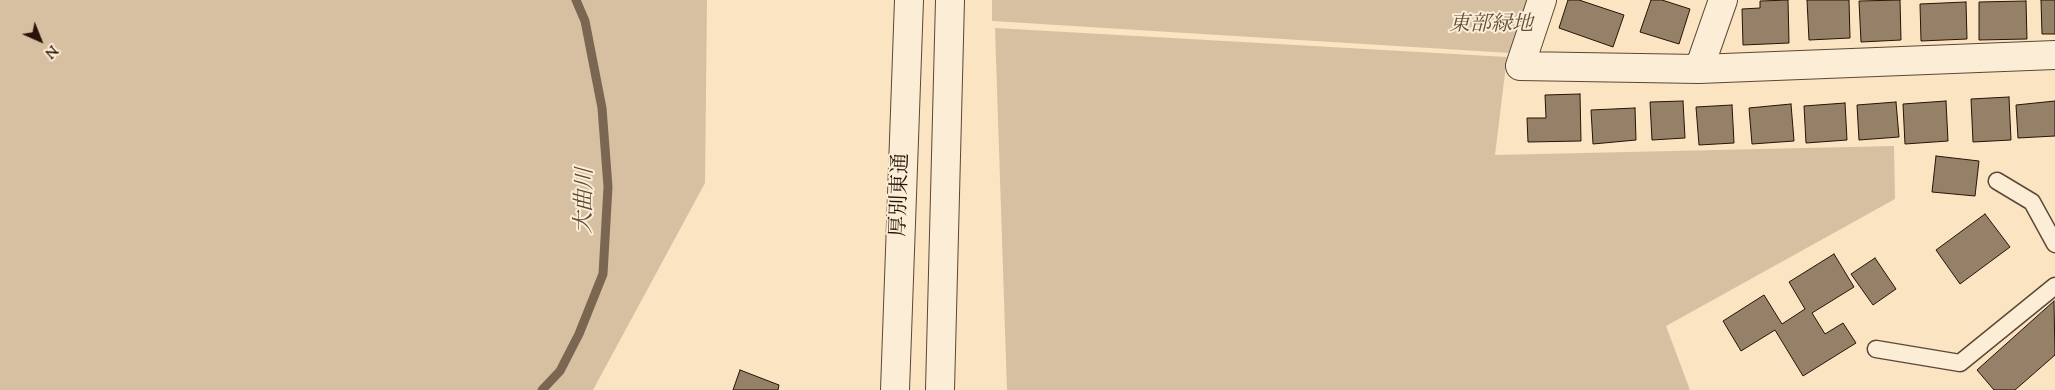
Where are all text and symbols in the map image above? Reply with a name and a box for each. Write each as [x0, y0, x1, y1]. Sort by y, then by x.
park label: 東部緑地 [1449, 13, 1533, 39]
north arrow [15, 15, 65, 65]
text: N [39, 40, 61, 62]
street label: 厚別東通 [888, 153, 916, 237]
water label: 大曲川 [573, 168, 601, 234]

